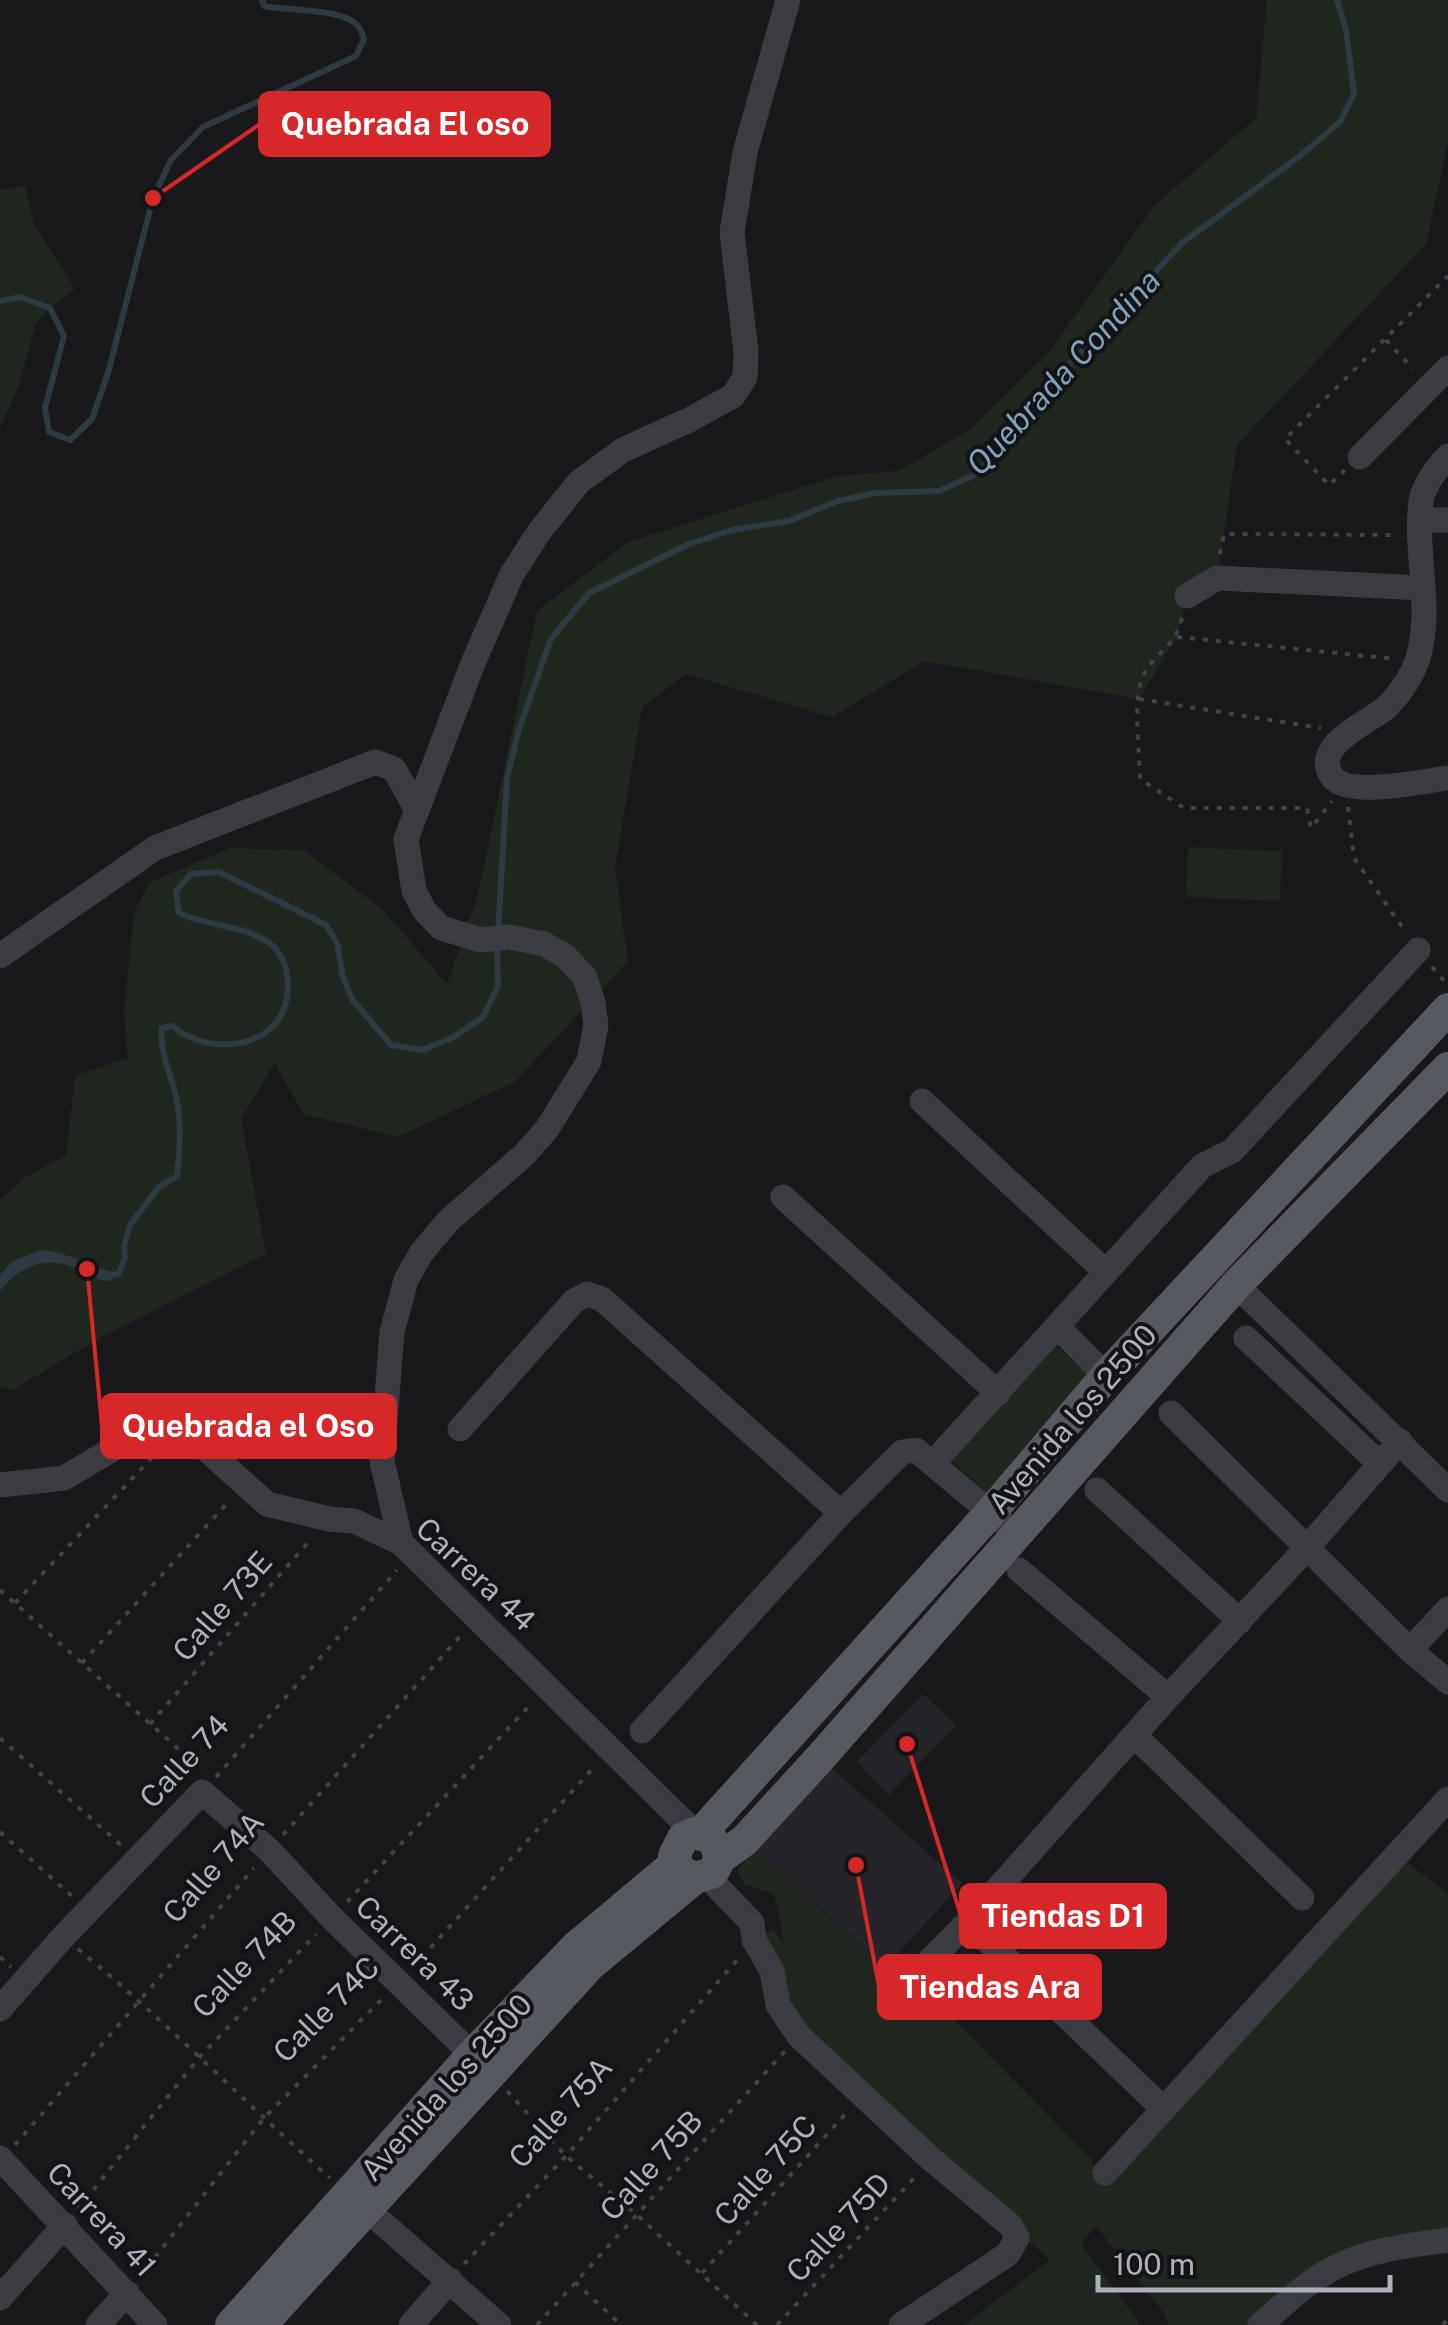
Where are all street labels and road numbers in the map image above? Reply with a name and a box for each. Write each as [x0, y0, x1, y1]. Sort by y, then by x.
street label: Avenida los 2500 [980, 1317, 1164, 1521]
street label: Carrera 44 [409, 1510, 543, 1638]
street label: Calle 73E [165, 1544, 279, 1668]
street label: Calle 74 [132, 1707, 236, 1815]
street label: Calle 74A [155, 1804, 271, 1930]
street label: Carrera 43 [349, 1888, 481, 2018]
street label: Calle 74B [184, 1903, 304, 2025]
street label: Calle 74C [266, 1949, 386, 2069]
street label: Avenida los 2500 [353, 1986, 539, 2188]
street label: Calle 75A [501, 2049, 619, 2175]
street label: Calle 75B [592, 2103, 710, 2227]
street label: Calle 75C [706, 2107, 824, 2233]
street label: Carrera 41 [40, 2154, 164, 2284]
street label: Calle 75D [778, 2165, 898, 2289]

